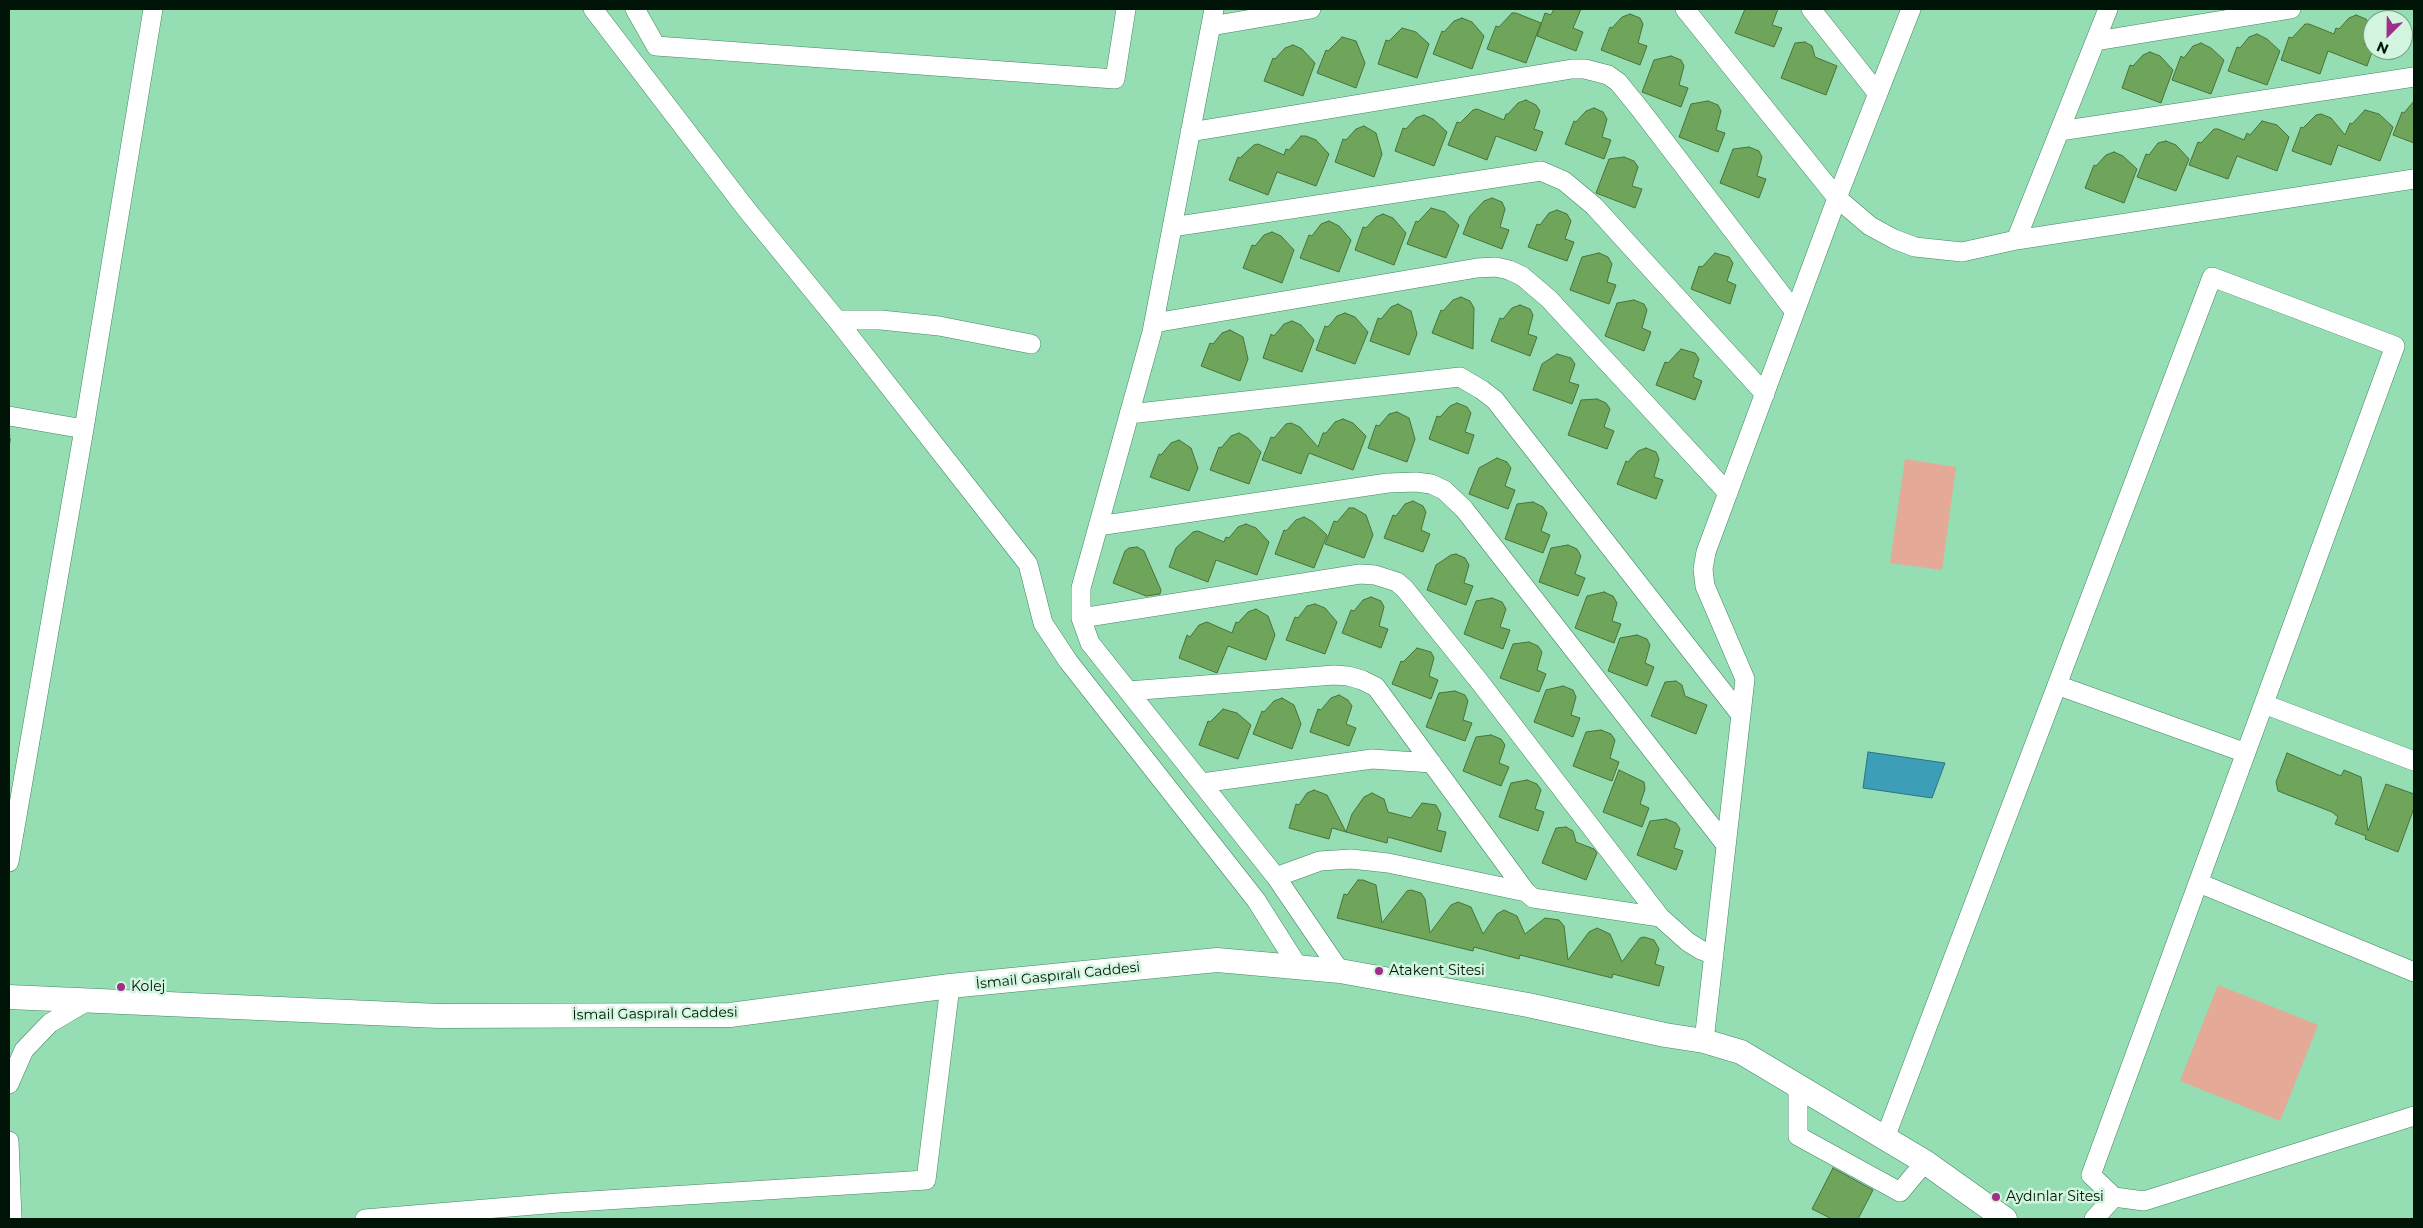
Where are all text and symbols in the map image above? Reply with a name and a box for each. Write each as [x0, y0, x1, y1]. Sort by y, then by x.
north arrow [2363, 10, 2413, 60]
text: N [2374, 37, 2391, 58]
street label: İsmail Gaspıralı Caddesi [975, 959, 1141, 993]
place label: Atakent Sitesi [1389, 963, 1485, 979]
marker: Atakent Sitesi [1373, 965, 1385, 977]
place label: Kolej [131, 979, 165, 995]
marker: Kolej [115, 981, 127, 993]
street label: İsmail Gaspıralı Caddesi [572, 1004, 738, 1024]
place label: Aydınlar Sitesi [2006, 1189, 2104, 1205]
marker: Aydınlar Sitesi [1990, 1191, 2002, 1203]

